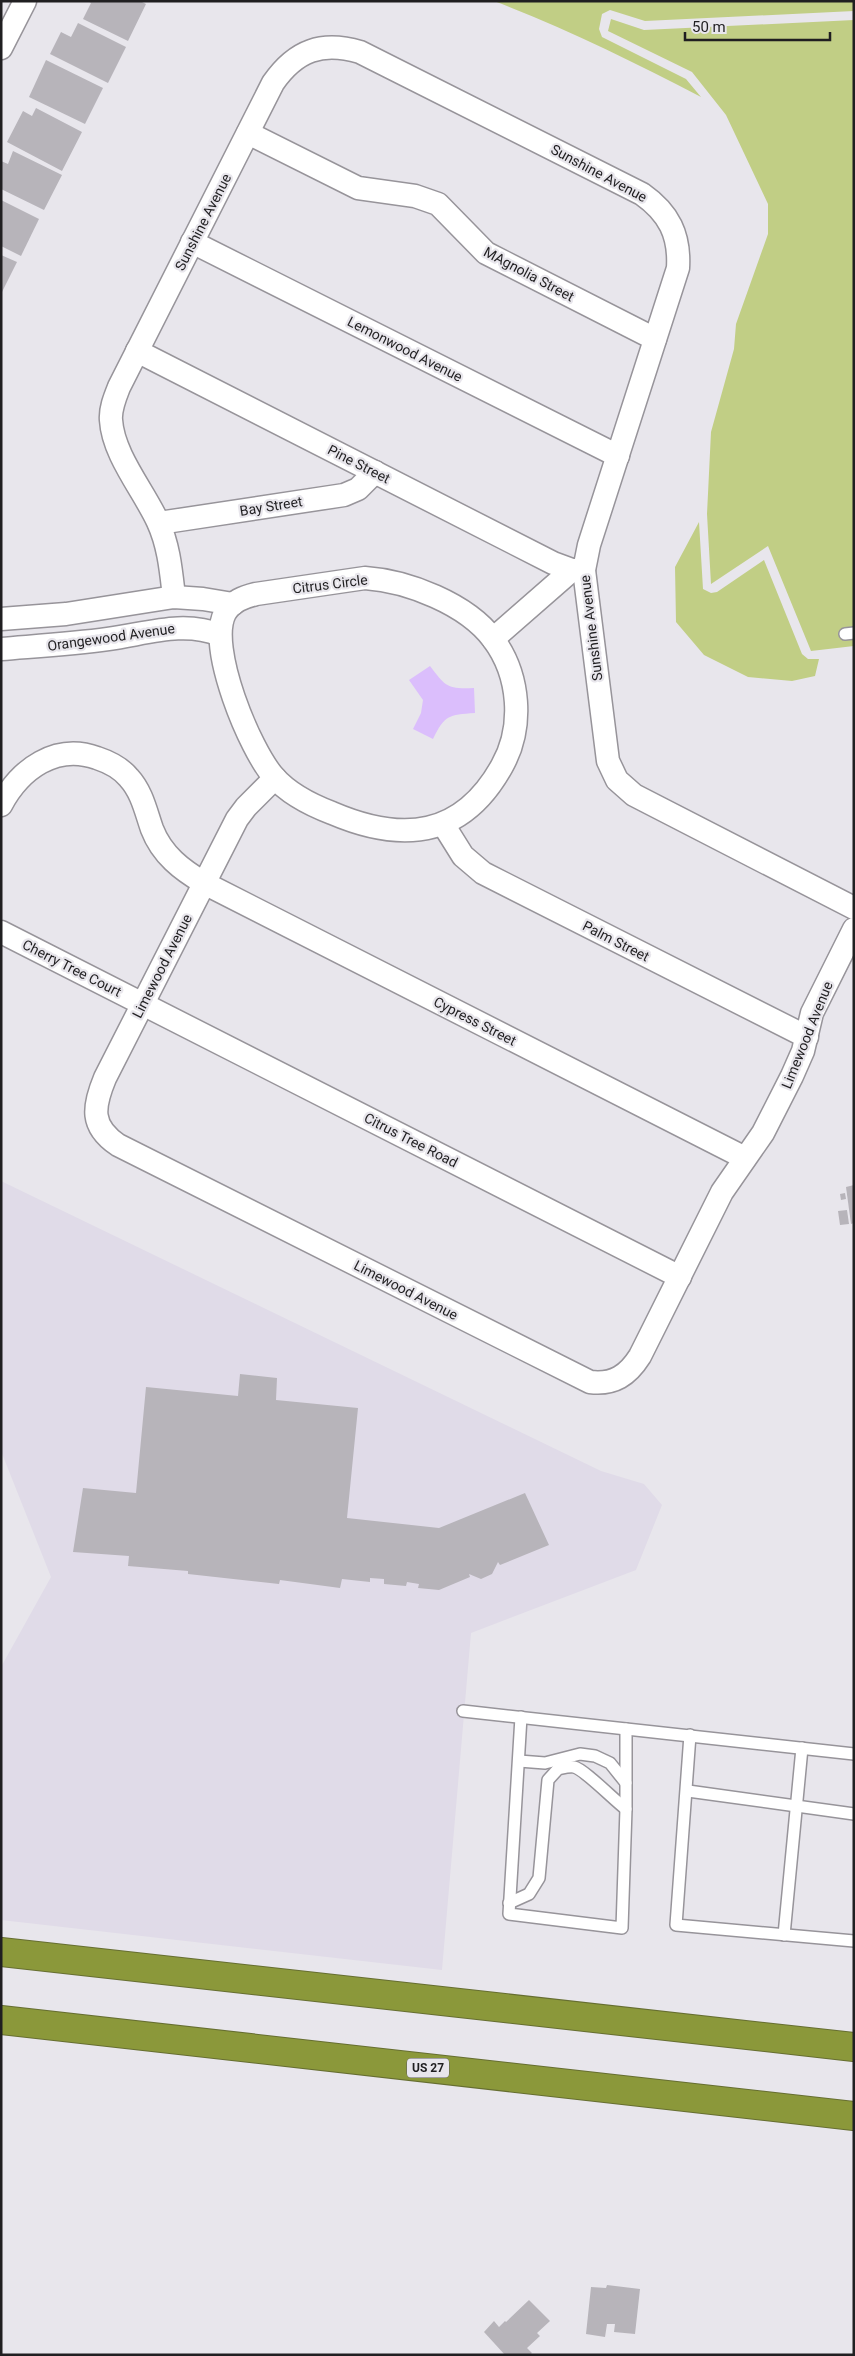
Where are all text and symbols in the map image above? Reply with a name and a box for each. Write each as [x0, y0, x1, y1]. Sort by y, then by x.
scale bar [685, 10, 830, 42]
text: 50 m [692, 18, 726, 36]
street label: Sunshine Avenue [548, 141, 650, 205]
street label: Sunshine Avenue [172, 171, 234, 273]
street label: MAgnolia Street [481, 243, 577, 305]
street label: Lemonwood Avenue [345, 313, 465, 385]
street label: Pine Street [325, 441, 393, 487]
street label: Bay Street [238, 493, 304, 519]
street label: Citrus Circle [292, 571, 368, 597]
street label: Sunshine Avenue [577, 574, 605, 682]
street label: Orangewood Avenue [46, 620, 176, 654]
street label: Limewood Avenue [129, 911, 195, 1021]
street label: Palm Street [580, 917, 652, 965]
street label: Cherry Tree Court [20, 936, 125, 1000]
street label: Limewood Avenue [778, 979, 836, 1091]
street label: Cypress Street [431, 993, 519, 1049]
street label: Citrus Tree Road [362, 1110, 460, 1170]
street label: Limewood Avenue [351, 1257, 461, 1323]
road number: US 27 [407, 2058, 449, 2078]

